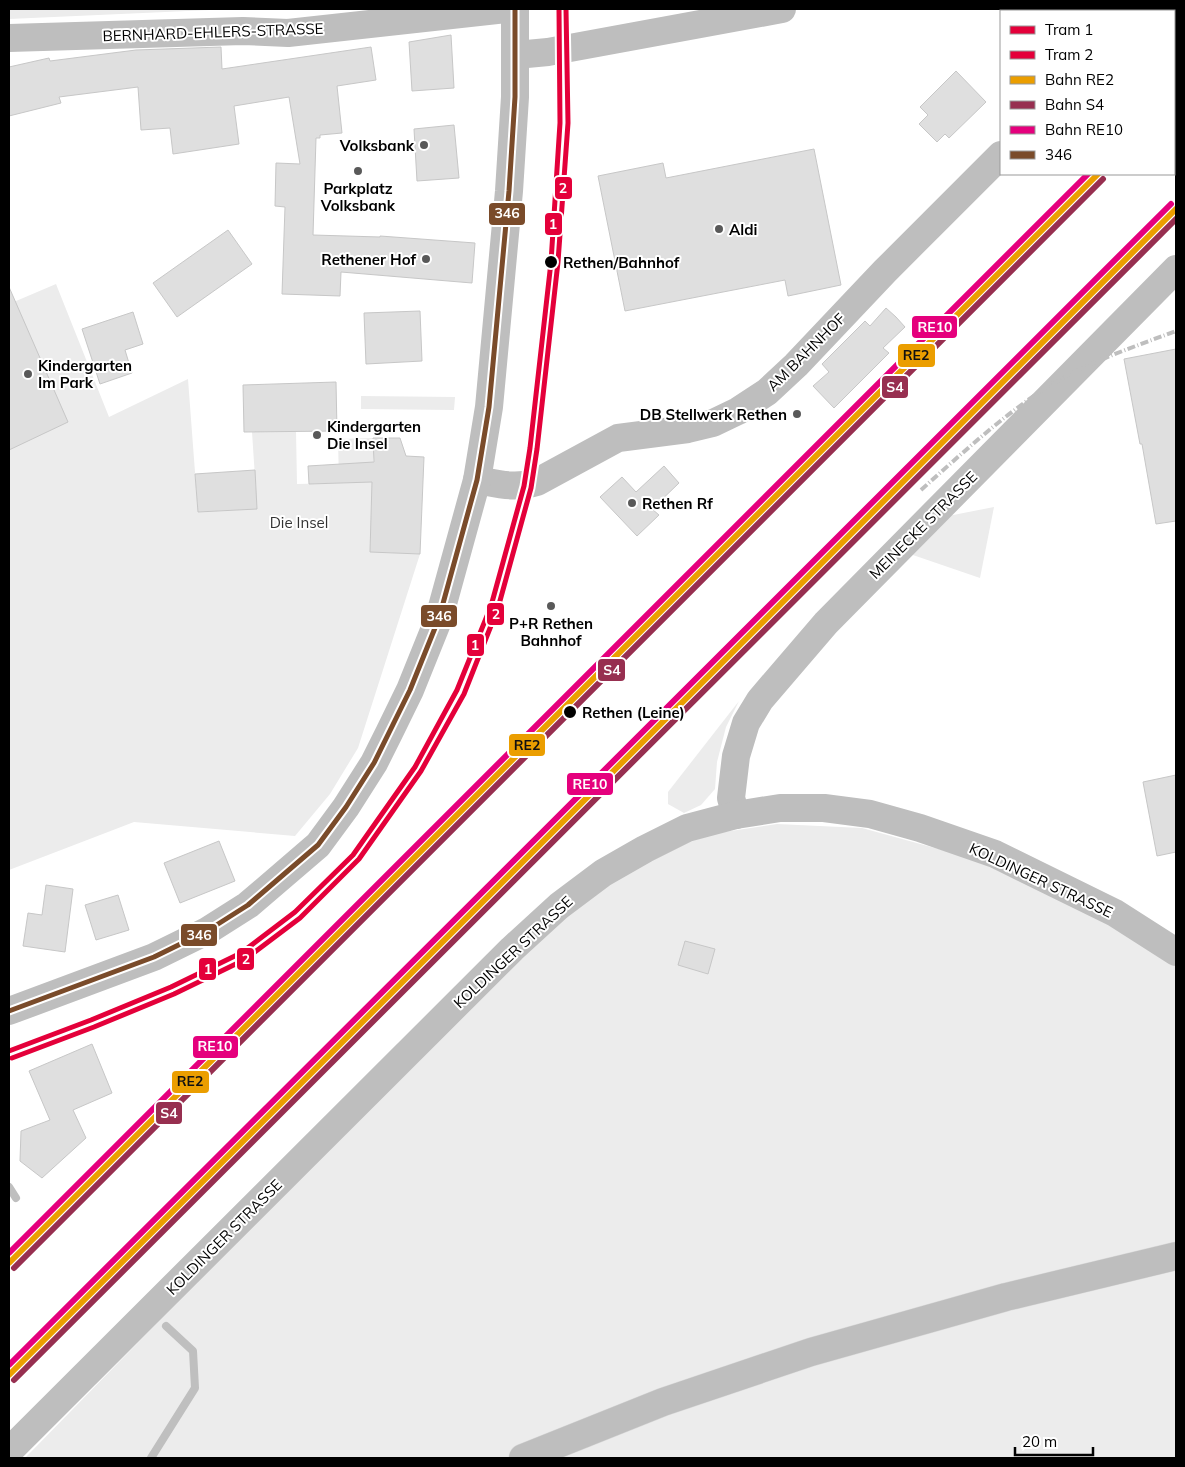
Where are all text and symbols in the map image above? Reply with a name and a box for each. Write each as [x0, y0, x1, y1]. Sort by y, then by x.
legend [1000, 10, 1175, 175]
street label: BERNHARD-EHLERS-STRASSE [102, 19, 324, 45]
text: Tram 1 [1045, 20, 1093, 39]
text: Tram 2 [1045, 45, 1093, 64]
text: Bahn RE2 [1045, 70, 1114, 89]
text: Bahn S4 [1045, 95, 1104, 114]
text: Bahn RE10 [1045, 120, 1123, 139]
place label: Volksbank [339, 136, 415, 155]
marker: Volksbank [418, 139, 430, 151]
text: 346 [1045, 145, 1072, 164]
marker: Parkplatz Volksbank [352, 165, 364, 177]
line badge: 2 [554, 176, 573, 200]
place label: Parkplatz Volksbank [320, 179, 396, 215]
text: 2 [559, 179, 567, 197]
line badge: 346 [488, 202, 526, 226]
text: 346 [494, 204, 520, 222]
line badge: 1 [544, 212, 563, 236]
text: 1 [549, 215, 557, 233]
place label: Aldi [729, 220, 757, 239]
marker: Aldi [713, 223, 725, 235]
place label: Rethener Hof [321, 250, 416, 269]
marker: Rethener Hof [420, 253, 432, 265]
place label: Rethen/Bahnhof [563, 253, 680, 272]
marker: Rethen/Bahnhof [543, 254, 559, 270]
street label: AM BAHNHOF [763, 309, 849, 395]
line badge: RE10 [911, 315, 958, 339]
text: RE10 [918, 318, 952, 336]
line badge: RE2 [897, 343, 936, 368]
text: RE2 [903, 346, 929, 364]
place label: Kindergarten Im Park [38, 356, 132, 392]
marker: Kindergarten Im Park [22, 368, 34, 380]
line badge: S4 [881, 375, 909, 399]
text: S4 [886, 378, 904, 396]
place label: DB Stellwerk Rethen [640, 405, 787, 424]
marker: DB Stellwerk Rethen [791, 408, 803, 420]
place label: Kindergarten Die Insel [327, 417, 421, 453]
marker: Kindergarten Die Insel [311, 429, 323, 441]
street label: MEINECKE STRASSE [865, 467, 981, 583]
place label: Rethen Rf [642, 494, 713, 513]
marker: Rethen Rf [626, 497, 638, 509]
park label: Die Insel [270, 513, 328, 532]
marker: P+R Rethen Bahnhof [545, 600, 557, 612]
line badge: 2 [486, 602, 505, 626]
line badge: 346 [420, 604, 458, 628]
text: 2 [492, 605, 500, 623]
text: 346 [426, 607, 452, 625]
place label: P+R Rethen Bahnhof [509, 614, 593, 650]
line badge: 1 [466, 633, 485, 657]
text: 1 [471, 636, 479, 654]
line badge: S4 [597, 658, 626, 682]
text: S4 [603, 661, 621, 679]
place label: Rethen (Leine) [582, 703, 685, 722]
marker: Rethen (Leine) [562, 704, 578, 720]
line badge: RE2 [508, 733, 546, 757]
text: RE2 [514, 736, 540, 754]
line badge: RE10 [566, 772, 614, 796]
text: RE10 [573, 775, 607, 793]
street label: KOLDINGER STRASSE [966, 838, 1116, 922]
street label: KOLDINGER STRASSE [449, 892, 577, 1012]
line badge: 346 [180, 923, 218, 947]
text: 346 [186, 926, 212, 944]
line badge: 2 [236, 947, 255, 971]
text: 2 [242, 950, 250, 968]
line badge: 1 [198, 957, 217, 981]
text: 1 [204, 960, 212, 978]
line badge: RE10 [192, 1035, 239, 1059]
text: RE10 [198, 1037, 232, 1055]
line badge: RE2 [171, 1070, 210, 1094]
text: RE2 [177, 1072, 203, 1090]
line badge: S4 [155, 1101, 183, 1125]
text: S4 [160, 1104, 178, 1122]
street label: KOLDINGER STRASSE [162, 1175, 286, 1299]
scale bar [1015, 1424, 1092, 1456]
text: 20 m [1022, 1432, 1057, 1451]

